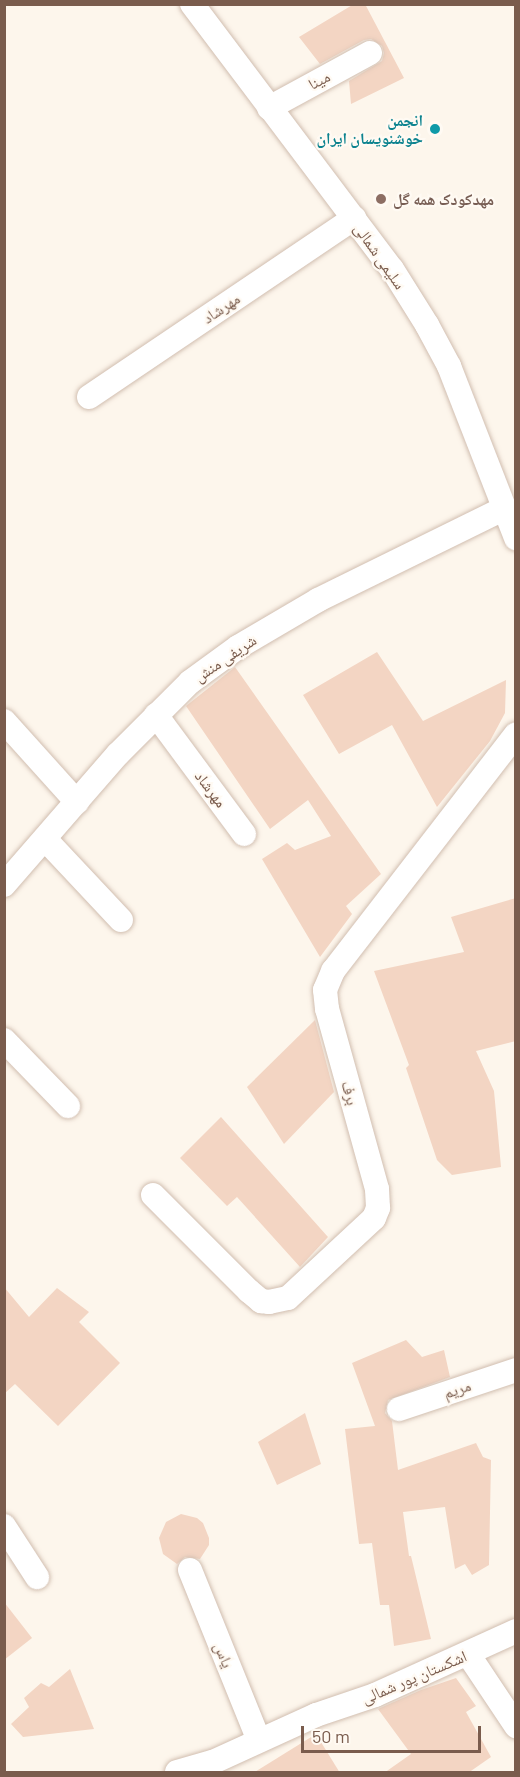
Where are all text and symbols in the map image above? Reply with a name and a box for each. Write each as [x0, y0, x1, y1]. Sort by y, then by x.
street label: مینا [305, 66, 333, 94]
place label: انجمن خوشنویسان ایران [316, 110, 423, 148]
marker: انجمن خوشنویسان ایران [428, 122, 442, 136]
place label: مهدکودک همه گل [393, 189, 494, 209]
marker: مهدکودک همه گل [374, 192, 388, 206]
street label: سلیمی شمالی [350, 219, 410, 293]
street label: مهرشاد [199, 289, 243, 327]
street label: شریفی منش [190, 630, 260, 686]
street label: مهرشاد [191, 767, 231, 811]
street label: برف [338, 1079, 362, 1107]
street label: مریم [441, 1375, 473, 1403]
street label: یاس [210, 1639, 238, 1671]
street label: اشکستان پور شمالی [358, 1646, 470, 1708]
scale bar [304, 1714, 484, 1752]
text: 50 m [312, 1725, 350, 1747]

